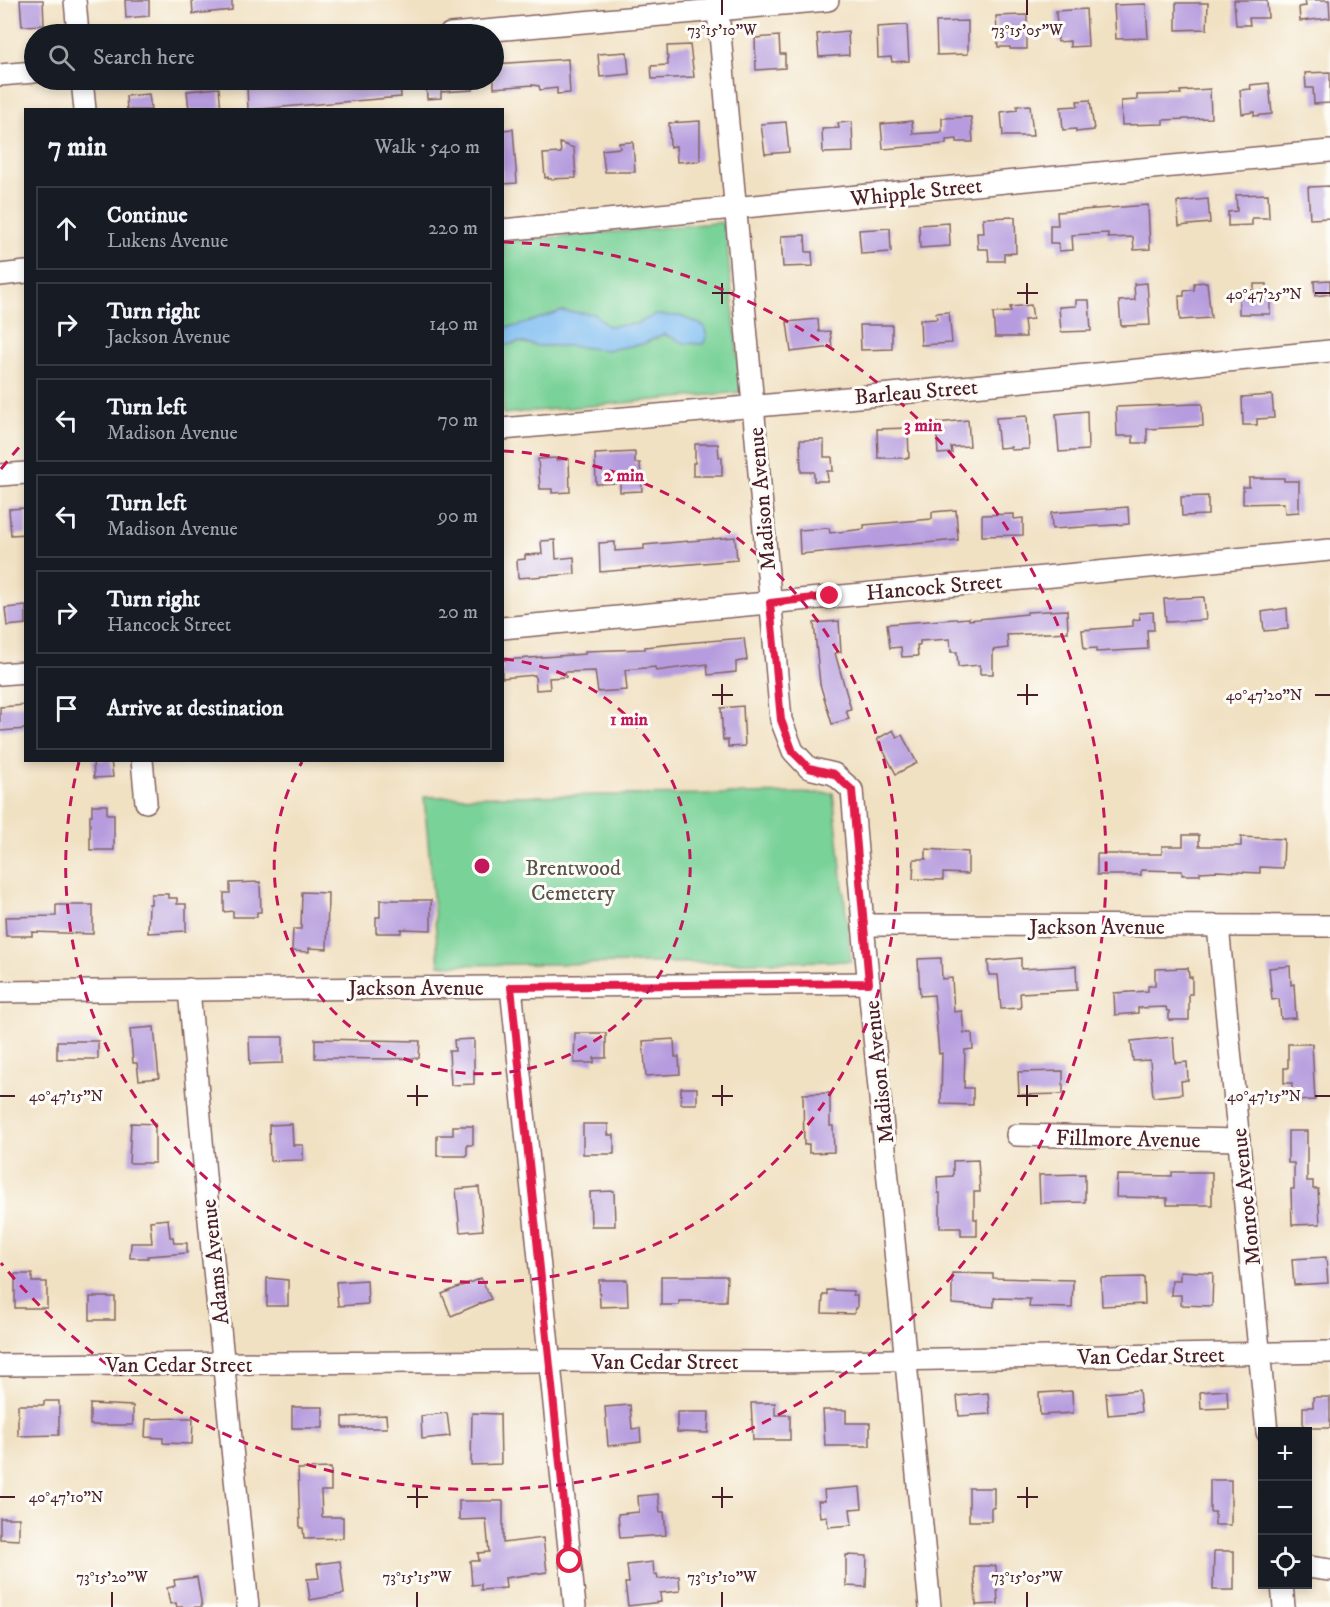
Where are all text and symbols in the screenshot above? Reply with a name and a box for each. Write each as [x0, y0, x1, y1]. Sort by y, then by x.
text: 73°15'10"W [687, 21, 757, 40]
text: 73°15'05"W [991, 21, 1063, 40]
search box [24, 24, 504, 90]
icon: search [45, 41, 78, 74]
text: Search here [93, 44, 195, 71]
text: 7 min [48, 131, 107, 164]
text: Walk · 540 m [375, 135, 480, 160]
street label: Whipple Street [848, 172, 983, 213]
text: Continue [107, 202, 188, 229]
icon: ahead [50, 212, 83, 245]
text: 220 m [428, 216, 478, 241]
text: Lukens Avenue [107, 229, 228, 254]
text: 40°47'25"N [1226, 285, 1302, 304]
text: Turn right [107, 298, 200, 325]
icon: right [50, 308, 83, 341]
text: 140 m [429, 312, 478, 337]
text: Jackson Avenue [107, 325, 230, 350]
street label: Barleau Street [853, 374, 979, 411]
text: Turn left [107, 394, 187, 421]
icon: left [50, 404, 83, 437]
text: 70 m [437, 408, 478, 433]
text: 3 min [904, 415, 943, 437]
text: Madison Avenue [107, 421, 238, 446]
street label: Madison Avenue [743, 426, 782, 572]
text: 2 min [604, 465, 645, 487]
text: Turn left [107, 490, 187, 517]
icon: left [50, 500, 83, 533]
text: 90 m [438, 504, 478, 529]
text: Madison Avenue [107, 517, 238, 542]
street label: Hancock Street [865, 568, 1003, 607]
route end [816, 582, 842, 608]
text: Turn right [107, 586, 200, 613]
icon: right [50, 596, 83, 629]
text: 20 m [438, 600, 478, 625]
text: Hancock Street [107, 613, 231, 638]
text: 40°47'20"N [1226, 686, 1302, 705]
icon: arrive [50, 692, 83, 725]
text: Arrive at destination [107, 695, 284, 722]
text: 1 min [610, 709, 649, 731]
park label: Brentwood Cemetery [525, 855, 621, 907]
centre of rings [472, 856, 492, 876]
street label: Jackson Avenue [1027, 914, 1165, 941]
street label: Jackson Avenue [346, 975, 484, 1002]
street label: Madison Avenue [859, 999, 900, 1145]
text: 40°47'15"N [29, 1087, 103, 1106]
text: 40°47'15"N [1227, 1087, 1301, 1106]
street label: Fillmore Avenue [1055, 1125, 1201, 1154]
street label: Monroe Avenue [1226, 1127, 1267, 1267]
street label: Adams Avenue [195, 1198, 236, 1326]
street label: Van Cedar Street [1076, 1342, 1225, 1371]
street label: Van Cedar Street [590, 1349, 739, 1376]
street label: Van Cedar Street [104, 1352, 253, 1379]
map controls [1258, 1427, 1312, 1589]
button: + [1258, 1427, 1312, 1481]
button: − [1258, 1481, 1312, 1535]
text: 40°47'10"N [29, 1488, 103, 1507]
button: locate [1258, 1535, 1312, 1589]
route start [556, 1547, 582, 1573]
text: 73°15'20"W [76, 1568, 148, 1587]
text: 73°15'15"W [382, 1568, 452, 1587]
text: 73°15'10"W [687, 1568, 757, 1587]
text: 73°15'05"W [991, 1568, 1063, 1587]

